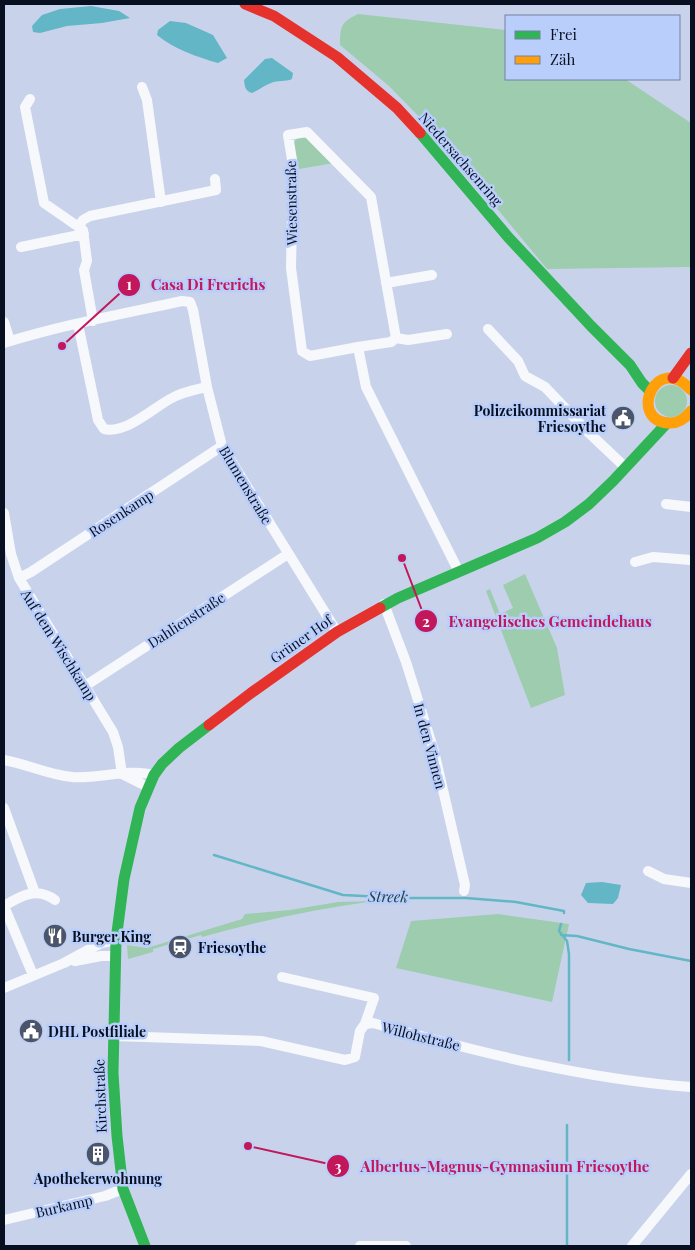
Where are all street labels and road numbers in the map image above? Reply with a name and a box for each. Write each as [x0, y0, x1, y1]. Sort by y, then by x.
street label: Niedersachsenring [415, 108, 507, 210]
street label: Wiesenstraße [281, 160, 301, 247]
street label: Blumenstraße [215, 442, 277, 528]
street label: Rosenkamp [85, 485, 157, 541]
street label: Auf dem Wischkamp [16, 585, 101, 704]
street label: Dahlienstraße [144, 588, 228, 652]
street label: Grüner Hof [266, 610, 337, 667]
street label: In den Vinnen [409, 701, 451, 792]
street label: Willohstraße [379, 1017, 462, 1055]
street label: Kirchstraße [89, 1059, 111, 1133]
street label: Burkamp [34, 1190, 94, 1222]

